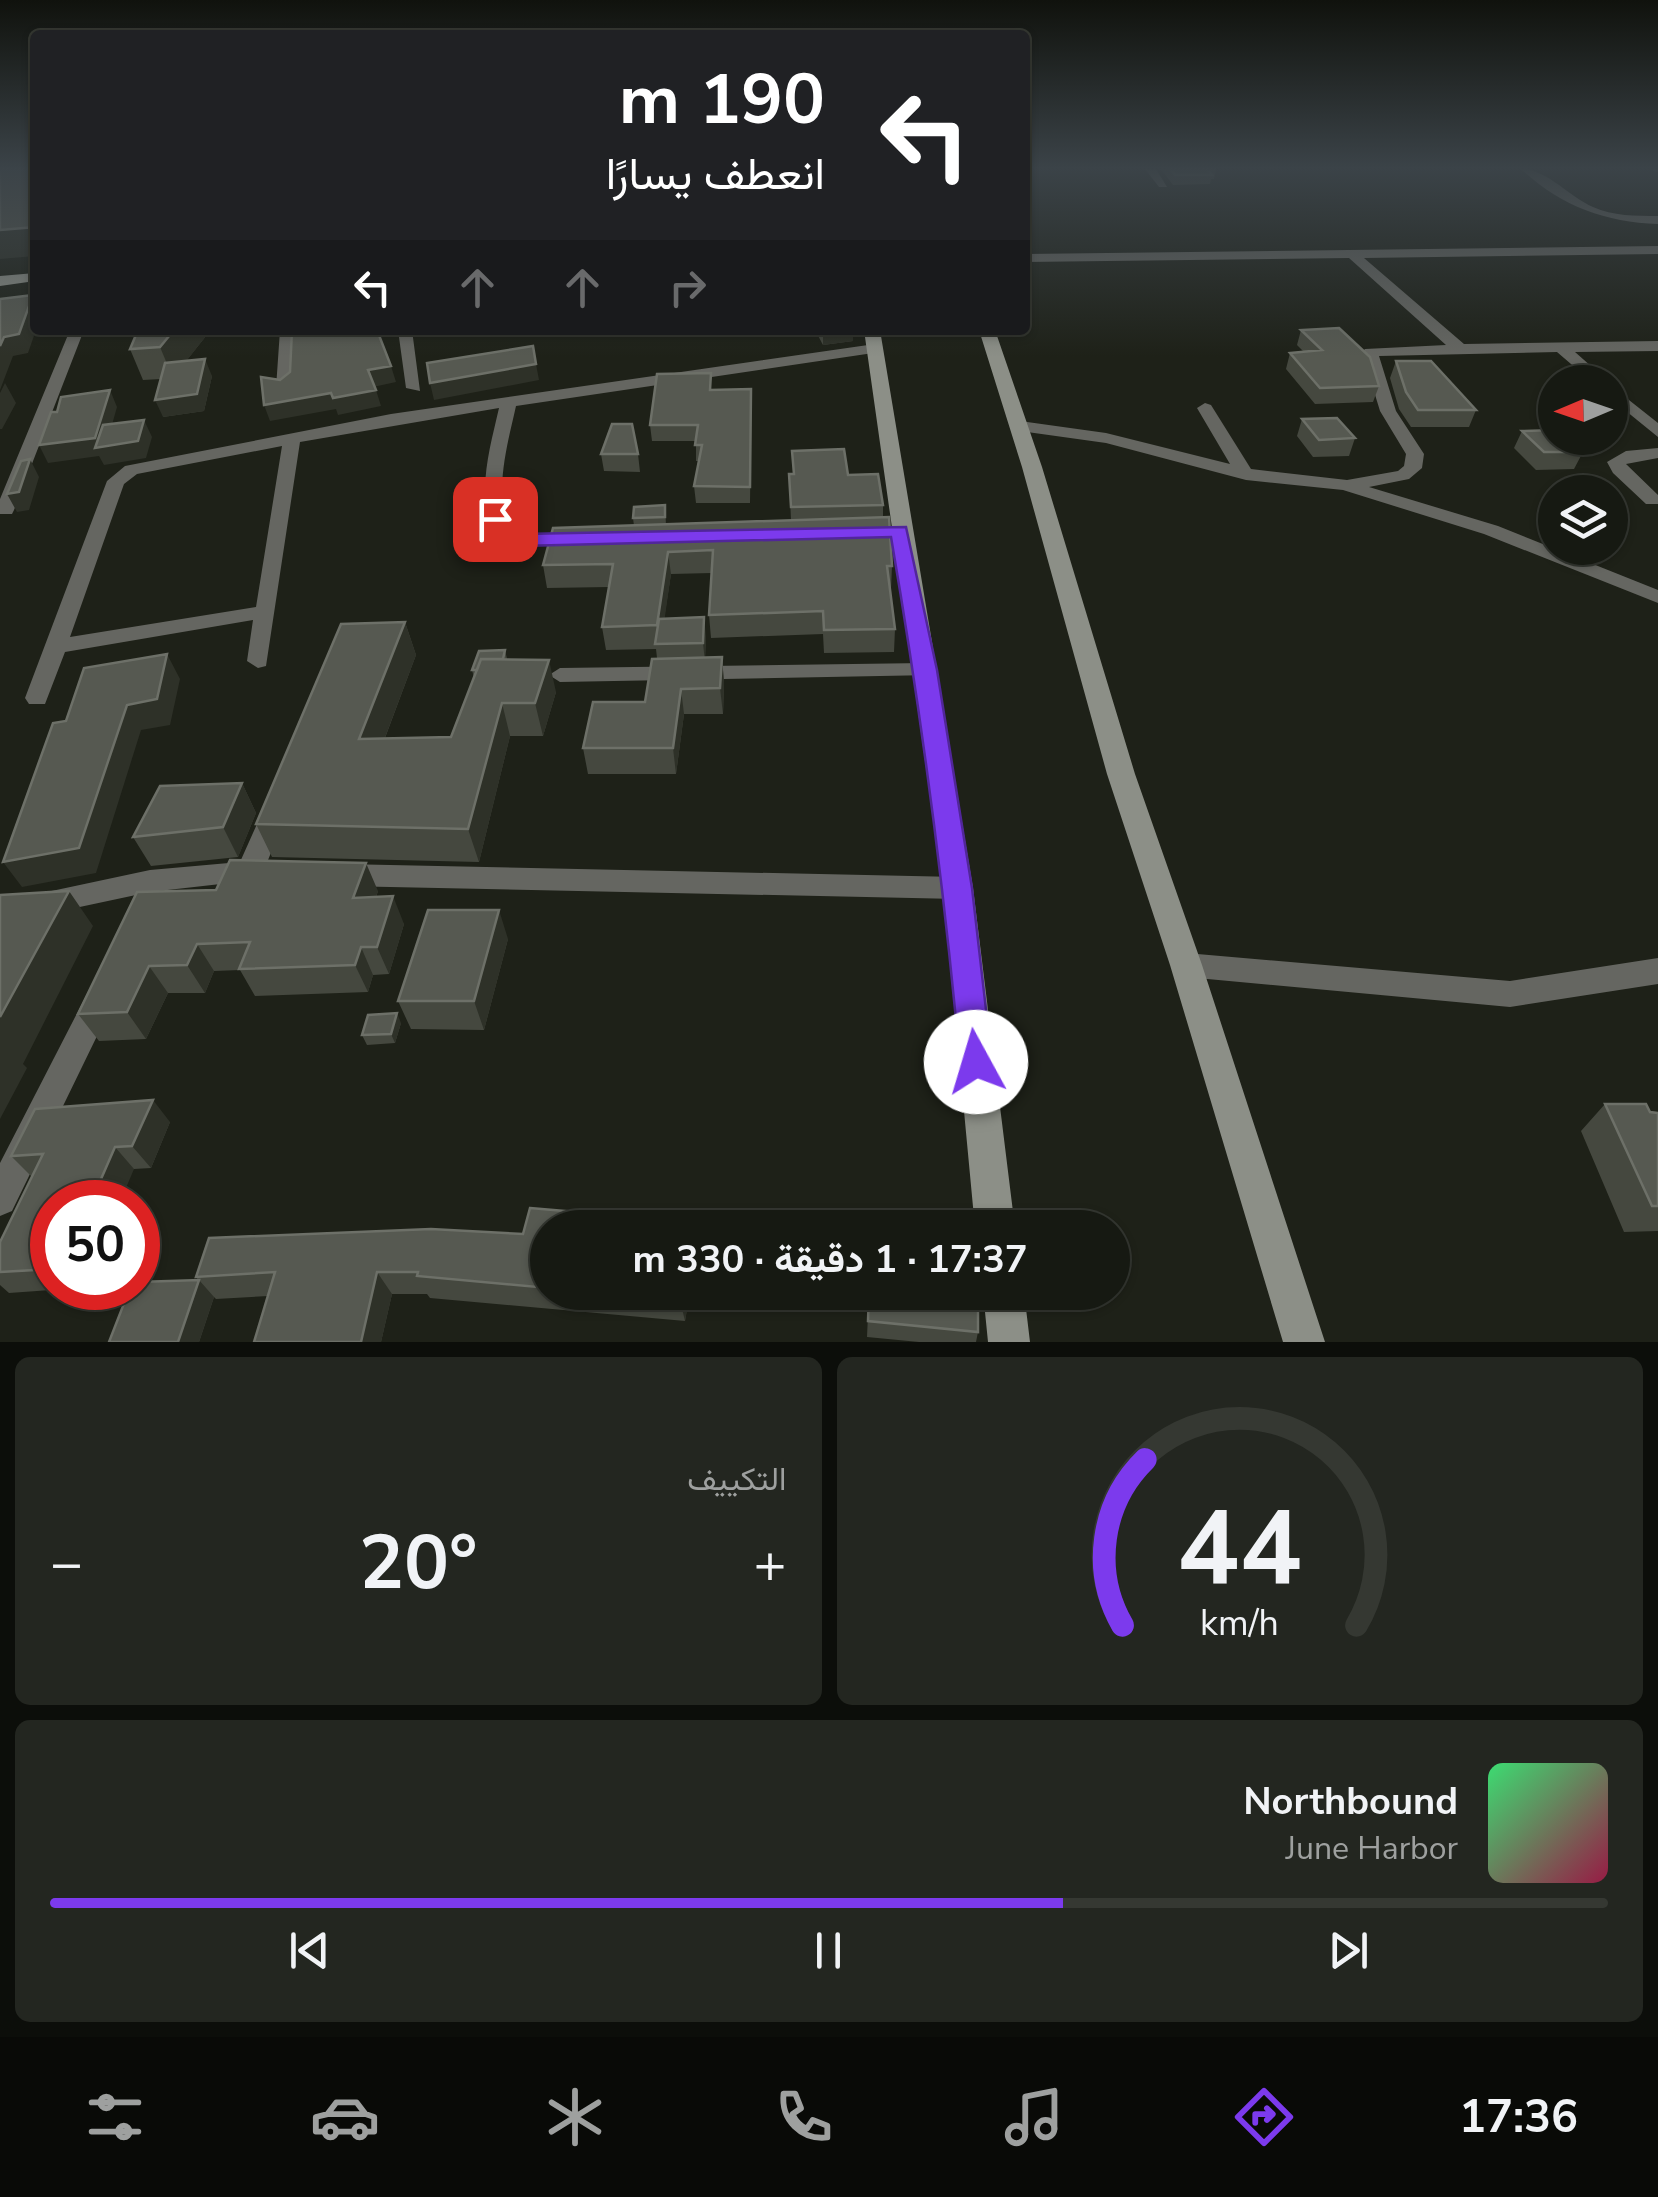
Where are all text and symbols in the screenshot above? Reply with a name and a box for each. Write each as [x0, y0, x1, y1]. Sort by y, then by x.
text: 190 m [619, 52, 825, 148]
icon: left [860, 70, 990, 200]
text: انعطف يسارًا [606, 144, 825, 205]
icon: left [345, 260, 400, 315]
icon: ahead [450, 260, 505, 315]
icon: ahead [555, 260, 610, 315]
icon: right [660, 260, 715, 315]
north arrow [1538, 365, 1628, 455]
map controls [1538, 365, 1628, 565]
button: layers [1538, 475, 1628, 565]
pin [453, 477, 538, 562]
icon: arrive [468, 492, 523, 547]
position arrow [924, 1010, 1028, 1114]
speed limit sign: 50 [30, 1180, 160, 1310]
text: 17:37 · 1 دقيقة · 330 m [632, 1234, 1028, 1285]
text: التكييف [687, 1458, 787, 1501]
text: 44 [1177, 1478, 1302, 1620]
text: 20° [359, 1512, 477, 1614]
text: − [50, 1526, 83, 1601]
text: + [753, 1526, 787, 1601]
text: km/h [1200, 1599, 1279, 1648]
text: Northbound [1243, 1776, 1458, 1827]
text: June Harbor [1286, 1827, 1458, 1870]
icon: previous [282, 1923, 337, 1978]
icon: pause [801, 1923, 856, 1978]
icon: next [1321, 1923, 1376, 1978]
icon: filters [80, 2082, 150, 2152]
icon: car [310, 2082, 380, 2152]
icon: climate [540, 2082, 610, 2152]
icon: phone [769, 2082, 839, 2152]
icon: music [999, 2082, 1069, 2152]
icon: directions [1229, 2082, 1299, 2152]
text: 17:36 [1459, 2087, 1578, 2148]

